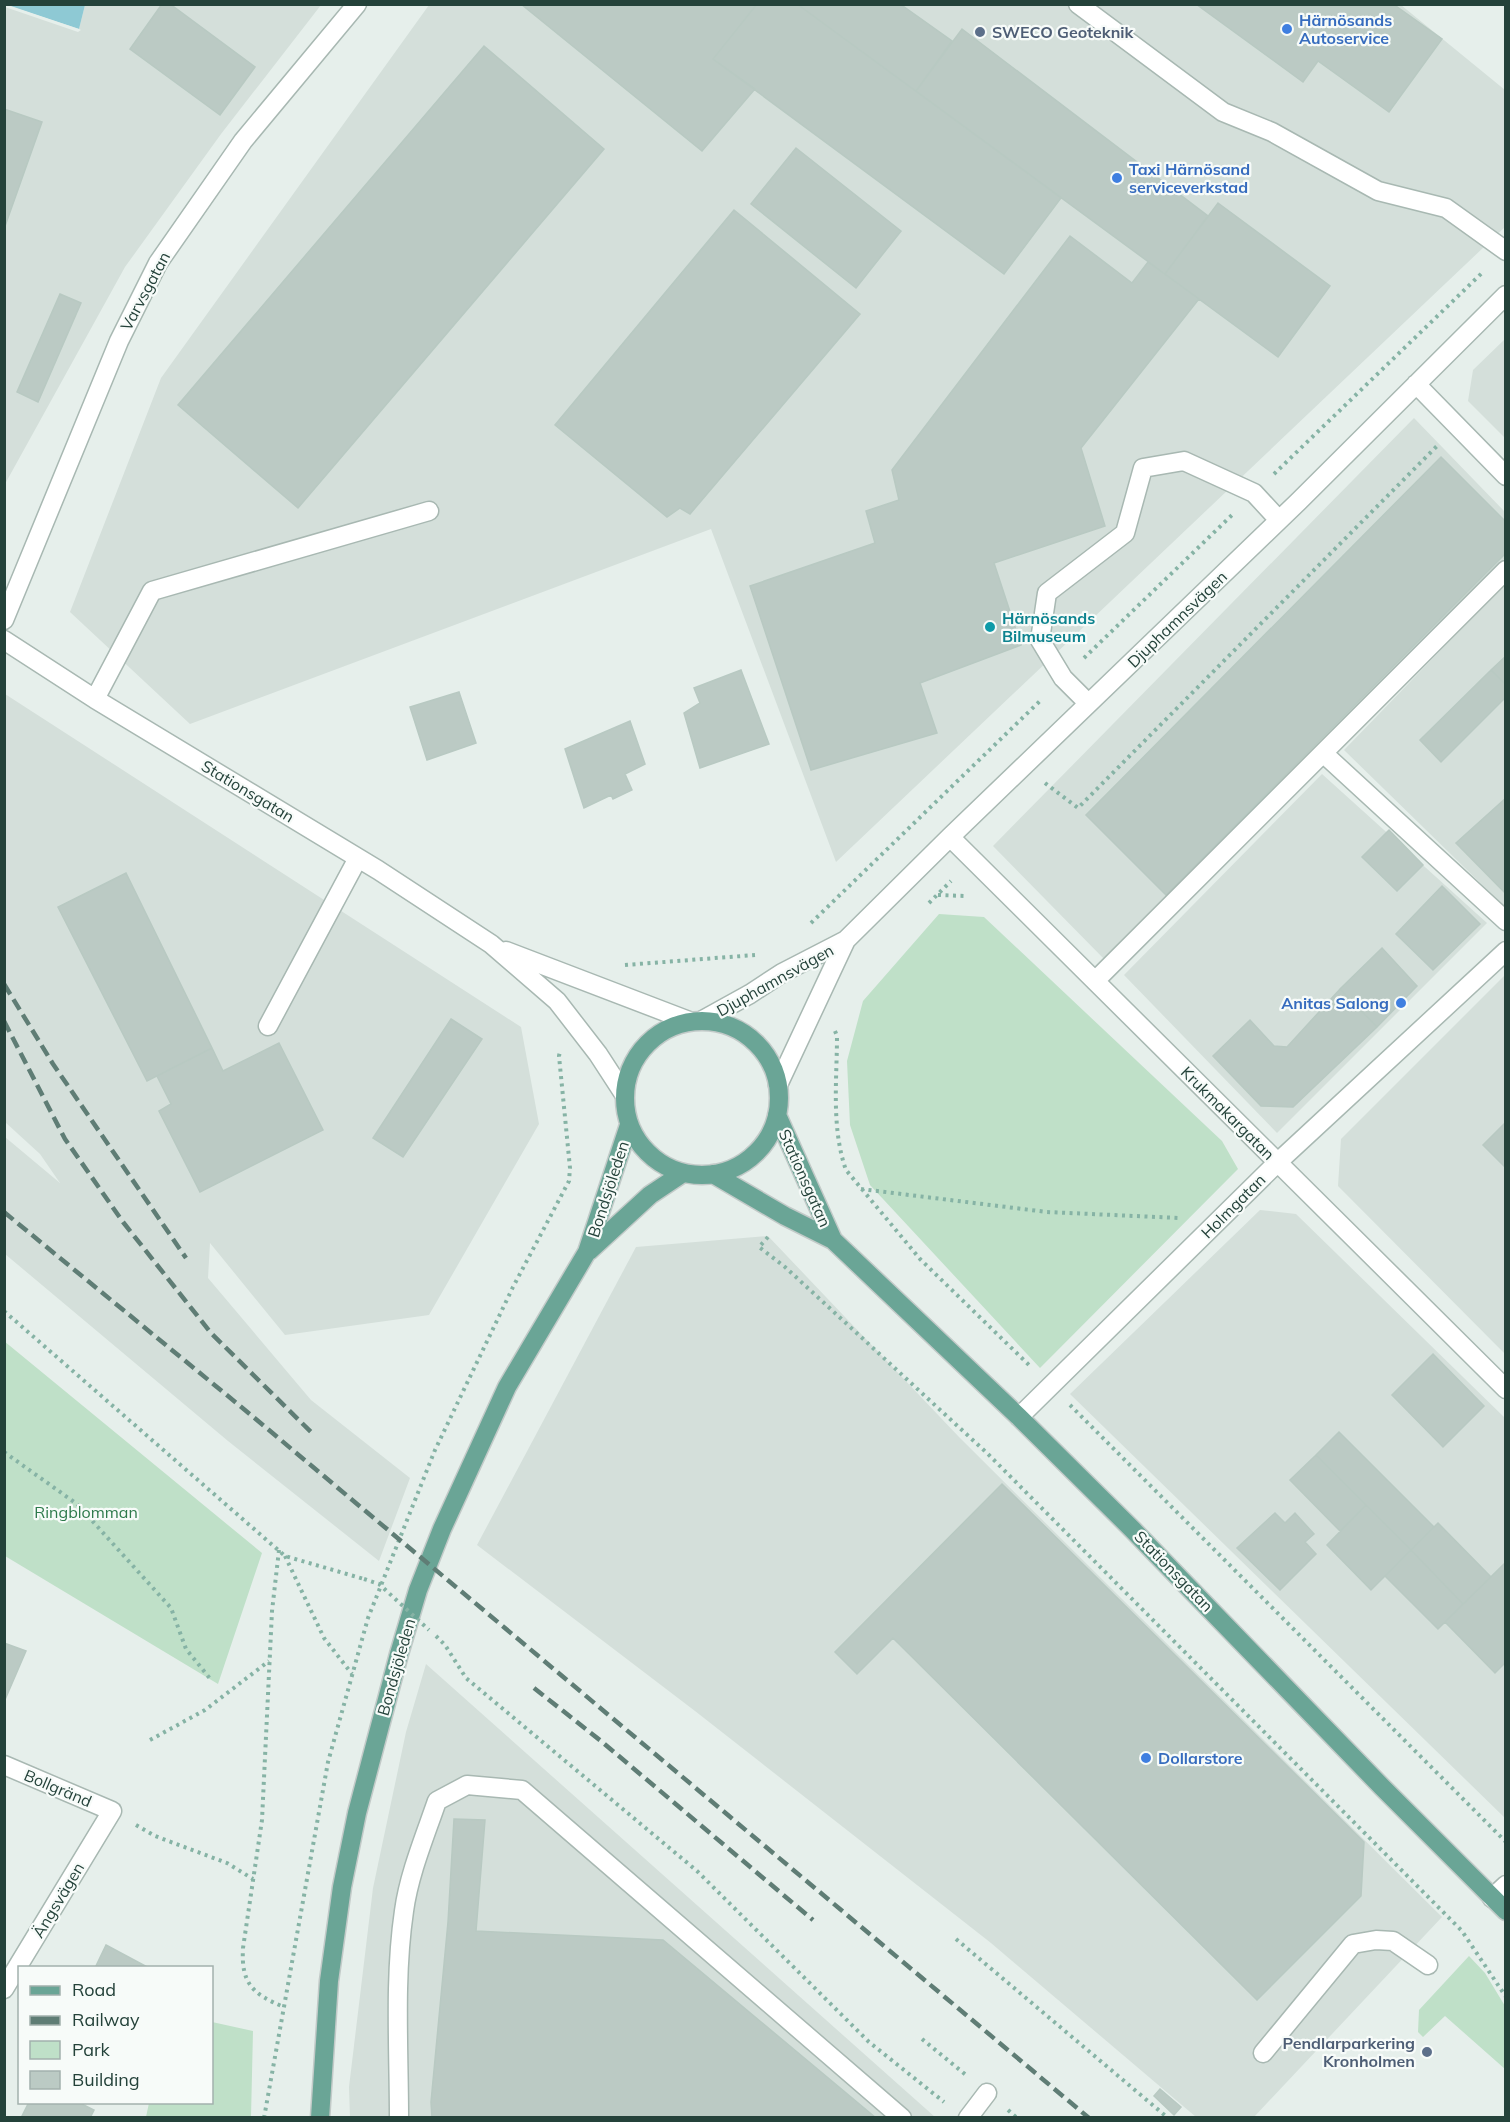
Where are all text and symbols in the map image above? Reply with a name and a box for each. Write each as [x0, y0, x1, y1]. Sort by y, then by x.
place label: Härnösands Autoservice [1299, 10, 1392, 48]
place label: SWECO Geoteknik [992, 22, 1135, 42]
marker: Härnösands Autoservice [1280, 22, 1294, 36]
marker: SWECO Geoteknik [973, 25, 987, 39]
place label: Taxi Härnösand serviceverkstad [1129, 159, 1250, 197]
marker: Taxi Härnösand serviceverkstad [1110, 171, 1124, 185]
street label: Varvsgatan [116, 248, 174, 334]
street label: Djuphamnsvägen [1123, 566, 1231, 672]
place label: Härnösands Bilmuseum [1002, 608, 1095, 646]
marker: Härnösands Bilmuseum [983, 620, 997, 634]
street label: Stationsgatan [198, 755, 298, 827]
street label: Djuphamnsvägen [713, 940, 837, 1020]
place label: Anitas Salong [1281, 993, 1389, 1013]
marker: Anitas Salong [1394, 996, 1408, 1010]
street label: Krukmakargatan [1177, 1062, 1279, 1164]
street label: Stationsgatan [775, 1126, 835, 1230]
street label: Bondsjöleden [583, 1138, 633, 1240]
street label: Holmgatan [1197, 1170, 1269, 1242]
park label: Ringblomman [34, 1502, 138, 1522]
street label: Stationsgatan [1130, 1526, 1218, 1616]
street label: Bondsjöleden [373, 1616, 419, 1718]
place label: Dollarstore [1158, 1748, 1243, 1768]
marker: Dollarstore [1139, 1751, 1153, 1765]
street label: Bollgränd [21, 1765, 95, 1811]
street label: Ängsvägen [28, 1859, 88, 1941]
legend [18, 1966, 213, 2104]
text: Road [72, 1978, 116, 2001]
text: Railway [72, 2008, 140, 2031]
place label: Pendlarparkering Kronholmen [1282, 2033, 1415, 2071]
text: Park [72, 2038, 111, 2061]
marker: Pendlarparkering Kronholmen [1420, 2045, 1434, 2059]
text: Building [72, 2068, 140, 2091]

